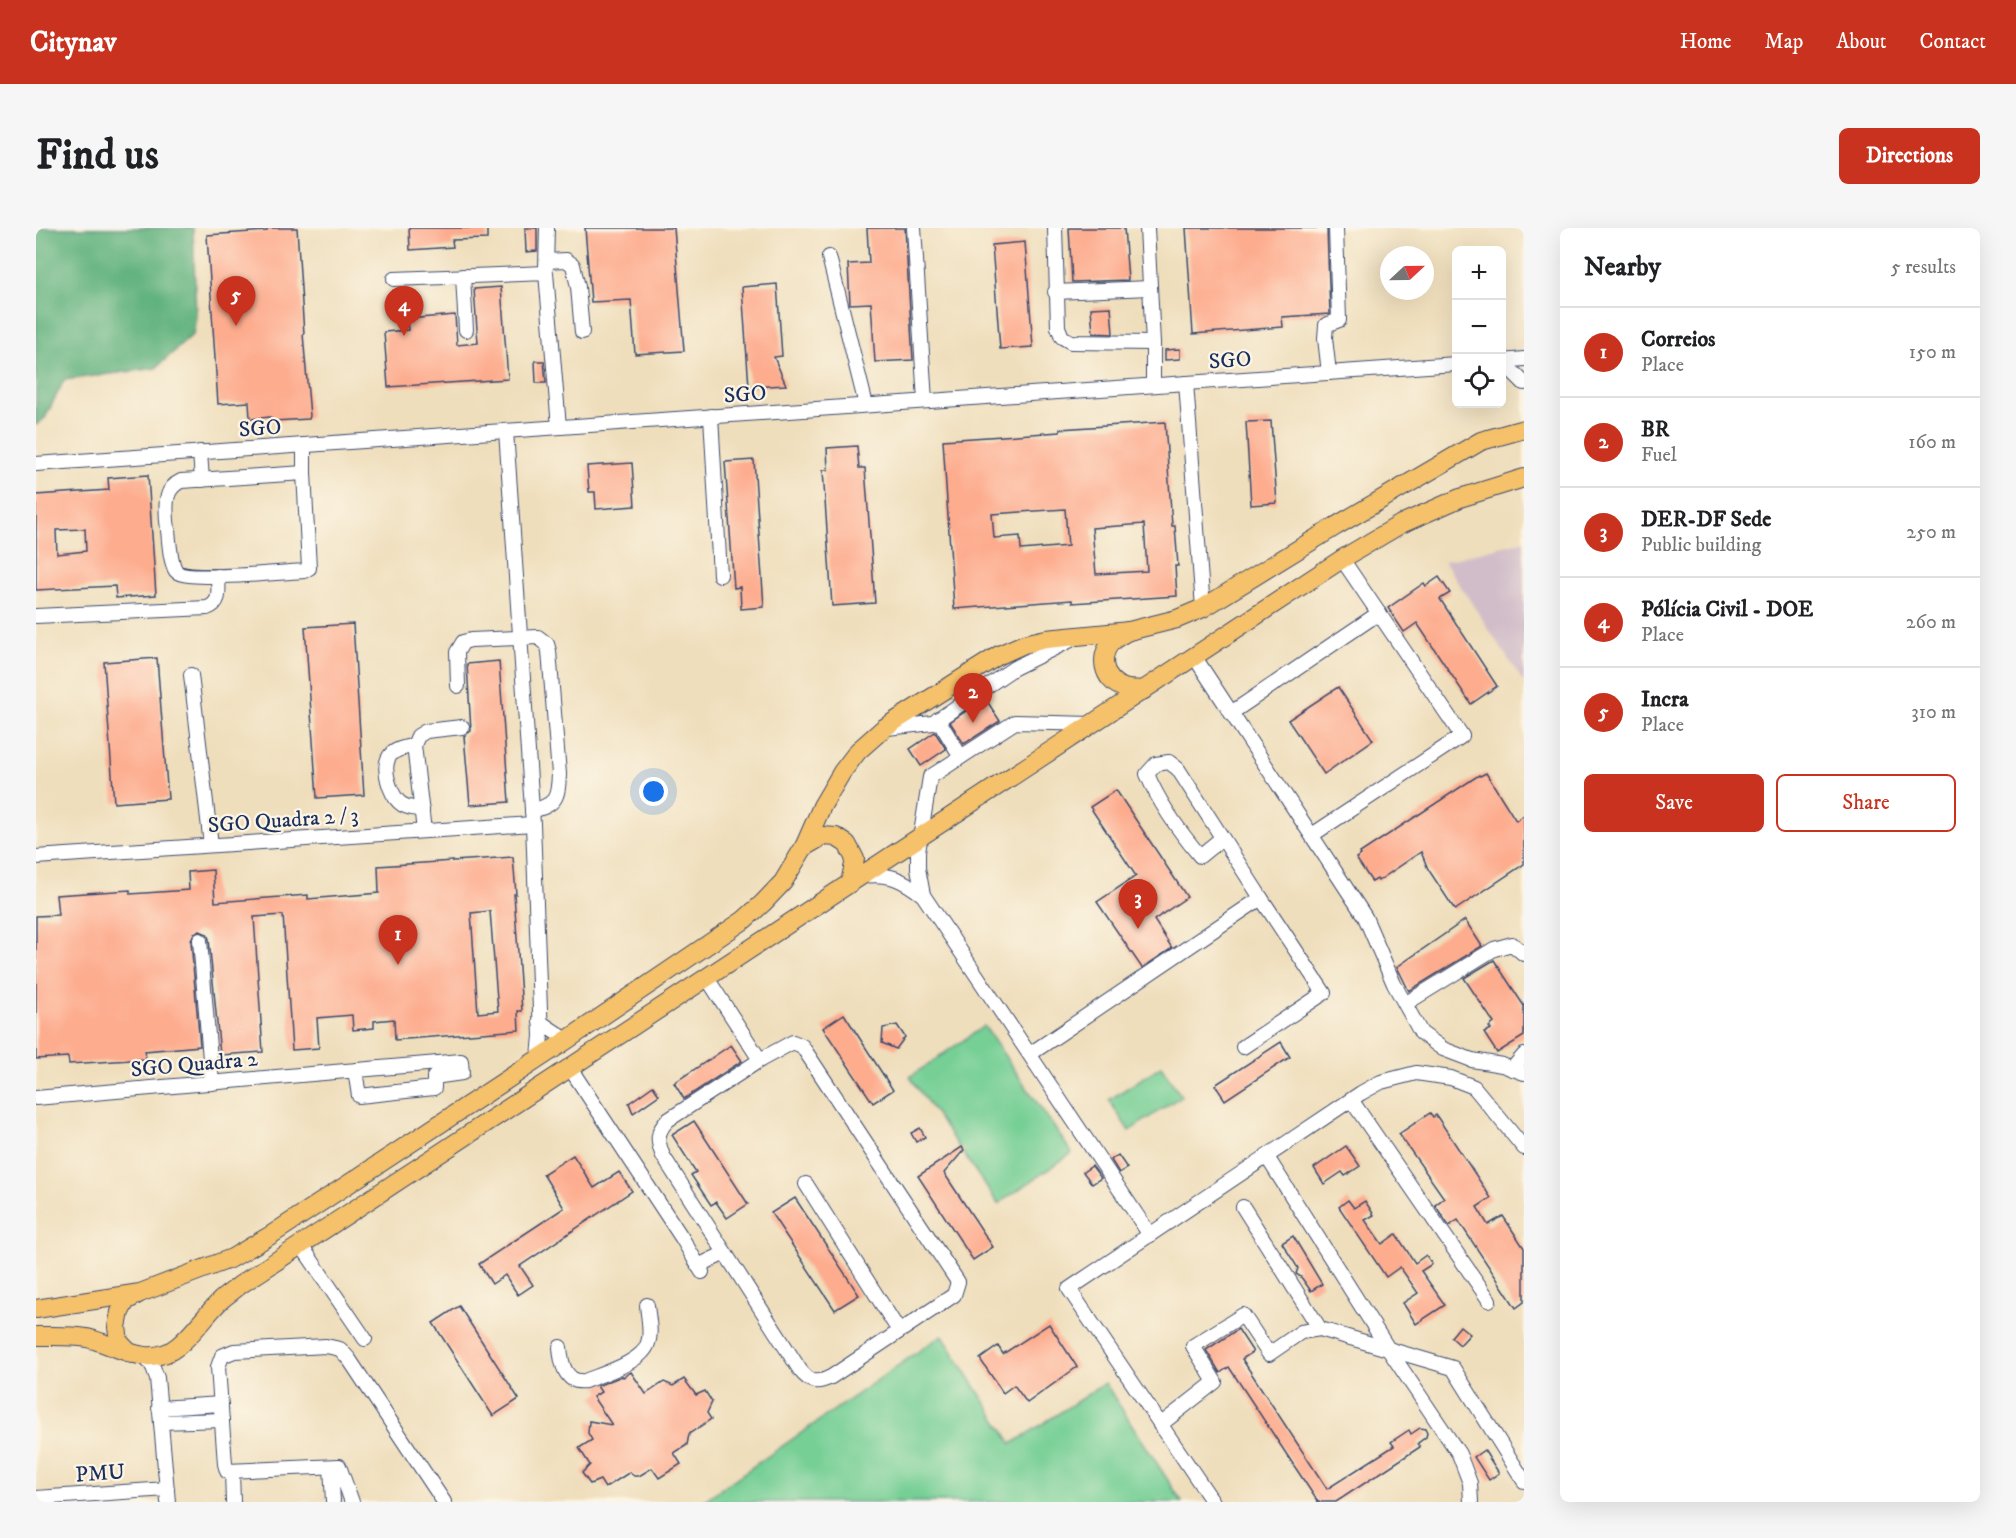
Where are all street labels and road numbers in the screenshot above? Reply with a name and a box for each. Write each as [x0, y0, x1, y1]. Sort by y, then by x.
street label: SGO [1208, 346, 1252, 375]
street label: SGO [723, 380, 767, 409]
street label: SGO [238, 414, 282, 443]
street label: SGO Quadra 2 / 3 [207, 802, 359, 839]
street label: SGO Quadra 2 [129, 1045, 259, 1084]
street label: PMU [74, 1458, 126, 1489]

